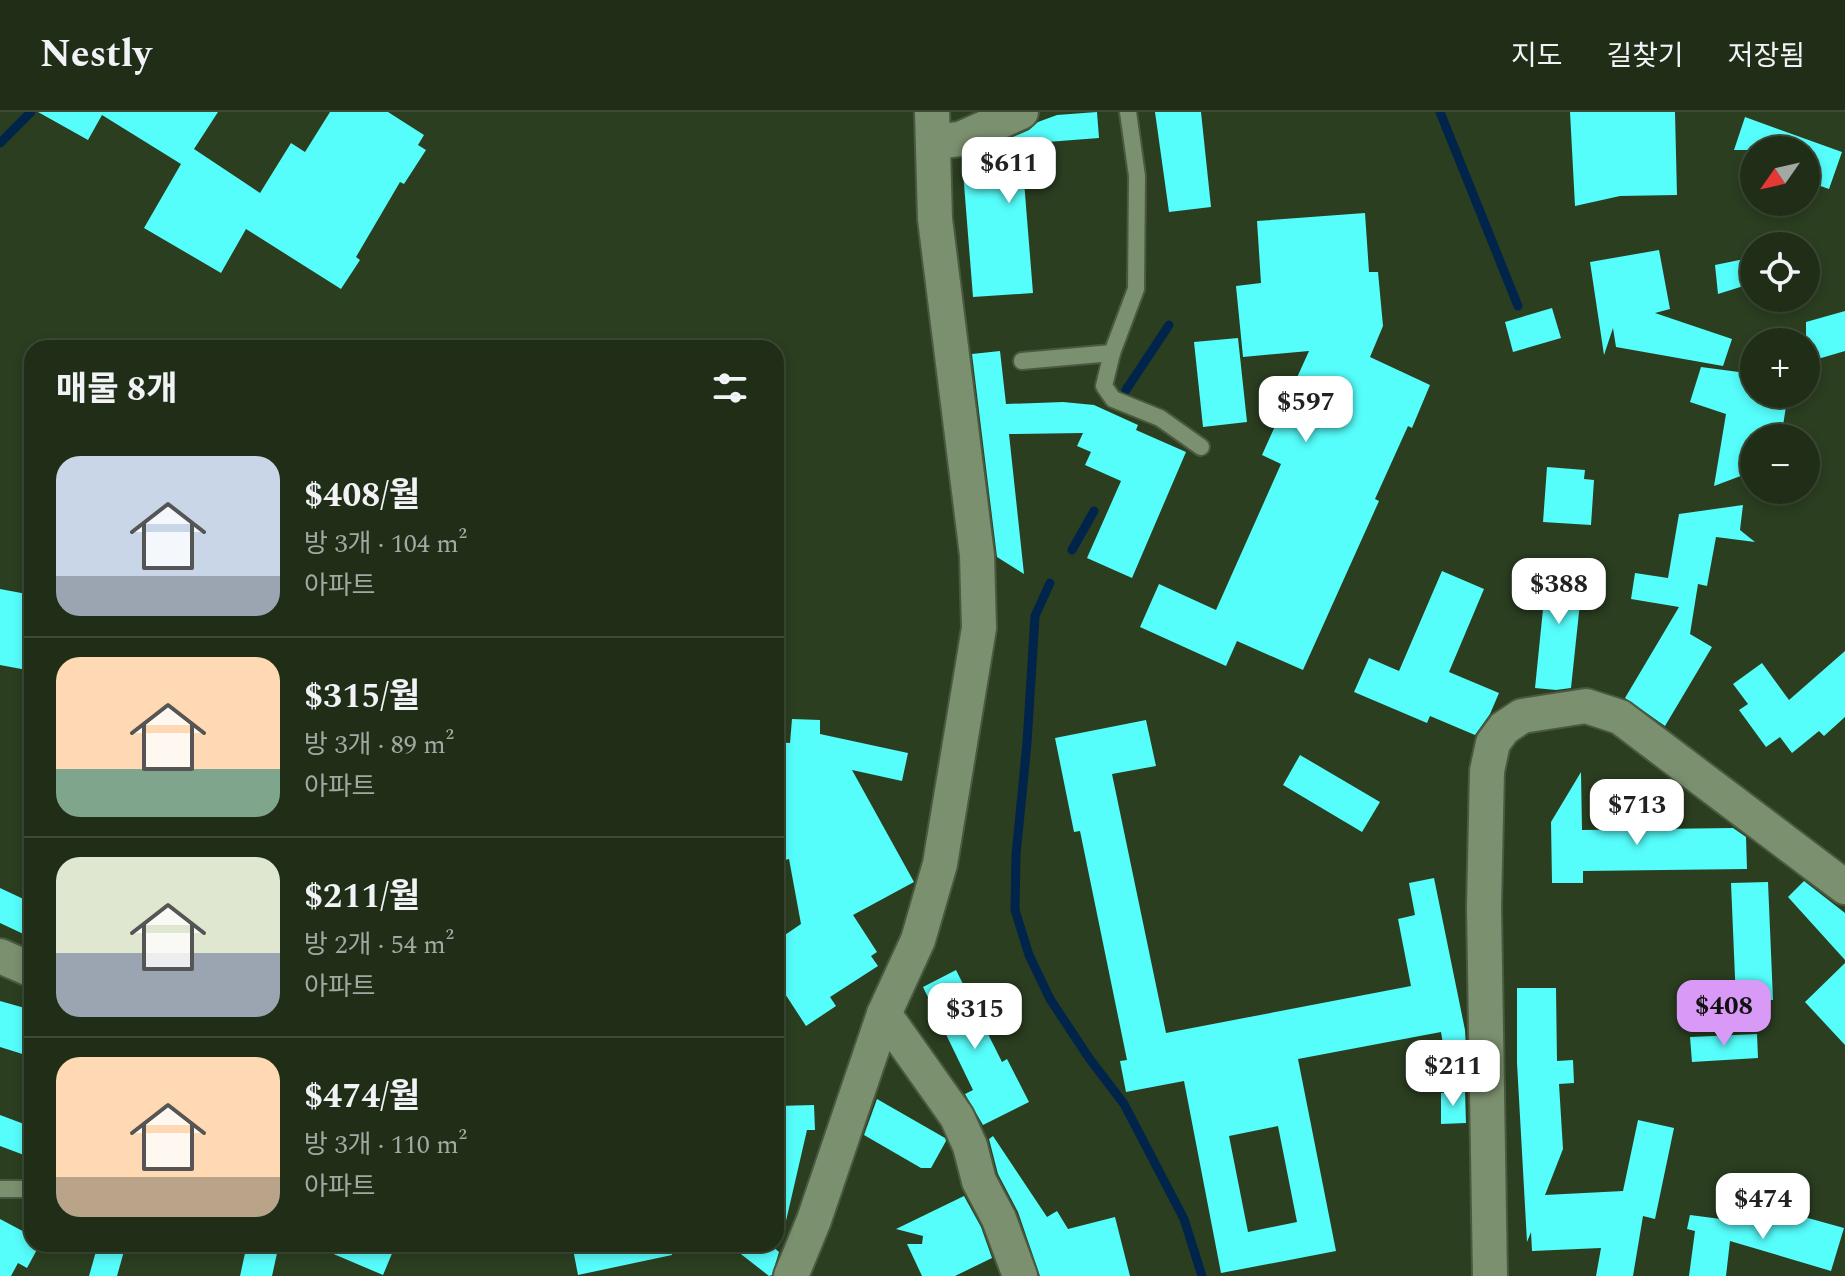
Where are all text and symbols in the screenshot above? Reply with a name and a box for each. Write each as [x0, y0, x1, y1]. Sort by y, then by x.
text: Nestly [40, 26, 151, 84]
text: 지도 [1511, 35, 1562, 78]
text: 길찾기 [1606, 35, 1684, 78]
text: 저장됨 [1728, 35, 1805, 78]
north arrow [1740, 136, 1820, 216]
map controls [1740, 136, 1820, 504]
pin: $611 [962, 137, 1056, 205]
text: $611 [980, 143, 1038, 183]
button: locate [1740, 232, 1820, 312]
button: + [1740, 328, 1820, 408]
text: 매물 8개 [56, 364, 177, 416]
icon: filters [708, 366, 752, 410]
pin: $597 [1259, 376, 1353, 444]
text: $597 [1277, 382, 1335, 422]
button: − [1740, 424, 1820, 504]
text: $408/월 [304, 470, 420, 522]
icon: home [120, 488, 216, 584]
text: 방 3개 · 104 m² [304, 524, 467, 564]
pin: $388 [1512, 558, 1606, 626]
text: $388 [1530, 564, 1588, 604]
text: 아파트 [304, 566, 376, 606]
text: $315/월 [304, 671, 420, 723]
icon: home [120, 689, 216, 785]
text: 방 3개 · 89 m² [304, 725, 454, 765]
text: 아파트 [304, 767, 376, 807]
pin: $713 [1590, 779, 1684, 847]
text: $713 [1608, 785, 1666, 825]
text: $211/월 [304, 871, 420, 923]
icon: home [120, 889, 216, 985]
text: 방 2개 · 54 m² [304, 925, 454, 965]
text: 아파트 [304, 967, 376, 1007]
pin: $408 [1677, 980, 1771, 1048]
pin: $315 [928, 983, 1022, 1051]
text: $408 [1695, 986, 1753, 1026]
text: $315 [946, 989, 1004, 1029]
pin: $211 [1406, 1040, 1500, 1108]
text: $211 [1424, 1046, 1482, 1086]
text: $474/월 [304, 1071, 420, 1123]
icon: home [120, 1089, 216, 1185]
text: 방 3개 · 110 m² [304, 1125, 467, 1165]
text: 아파트 [304, 1167, 376, 1207]
pin: $474 [1716, 1173, 1810, 1241]
text: $474 [1734, 1179, 1792, 1219]

